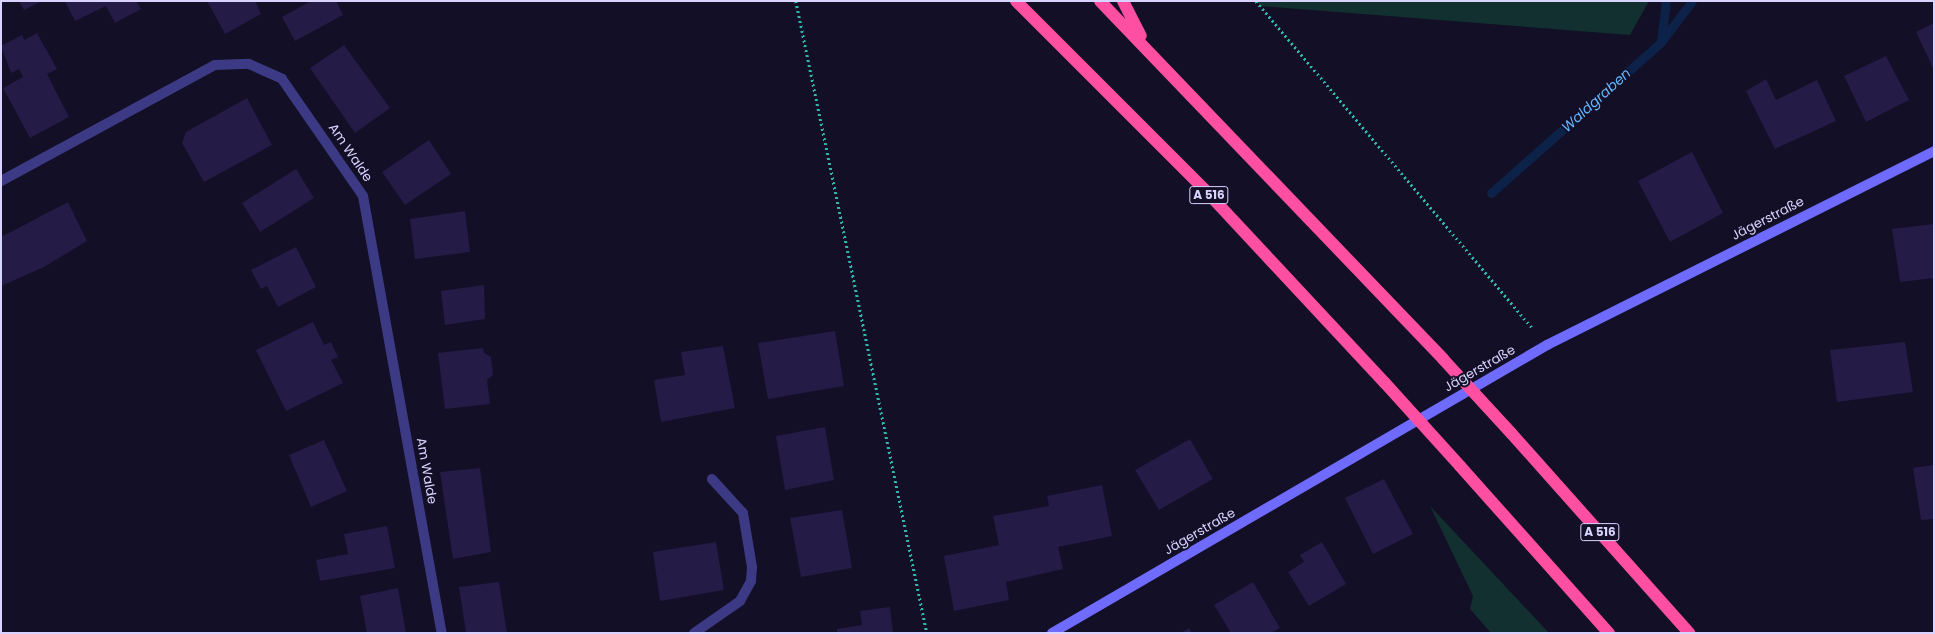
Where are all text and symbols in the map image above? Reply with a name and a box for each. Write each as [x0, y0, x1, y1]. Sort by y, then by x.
water label: Waldgraben [1558, 65, 1634, 135]
street label: Am Walde [325, 121, 375, 185]
road number: A 516 [1189, 185, 1229, 205]
street label: Jägerstraße [1729, 194, 1807, 244]
street label: Jägerstraße [1442, 342, 1518, 396]
street label: Am Walde [412, 437, 440, 505]
street label: Jägerstraße [1162, 505, 1238, 559]
road number: A 516 [1580, 522, 1620, 542]

